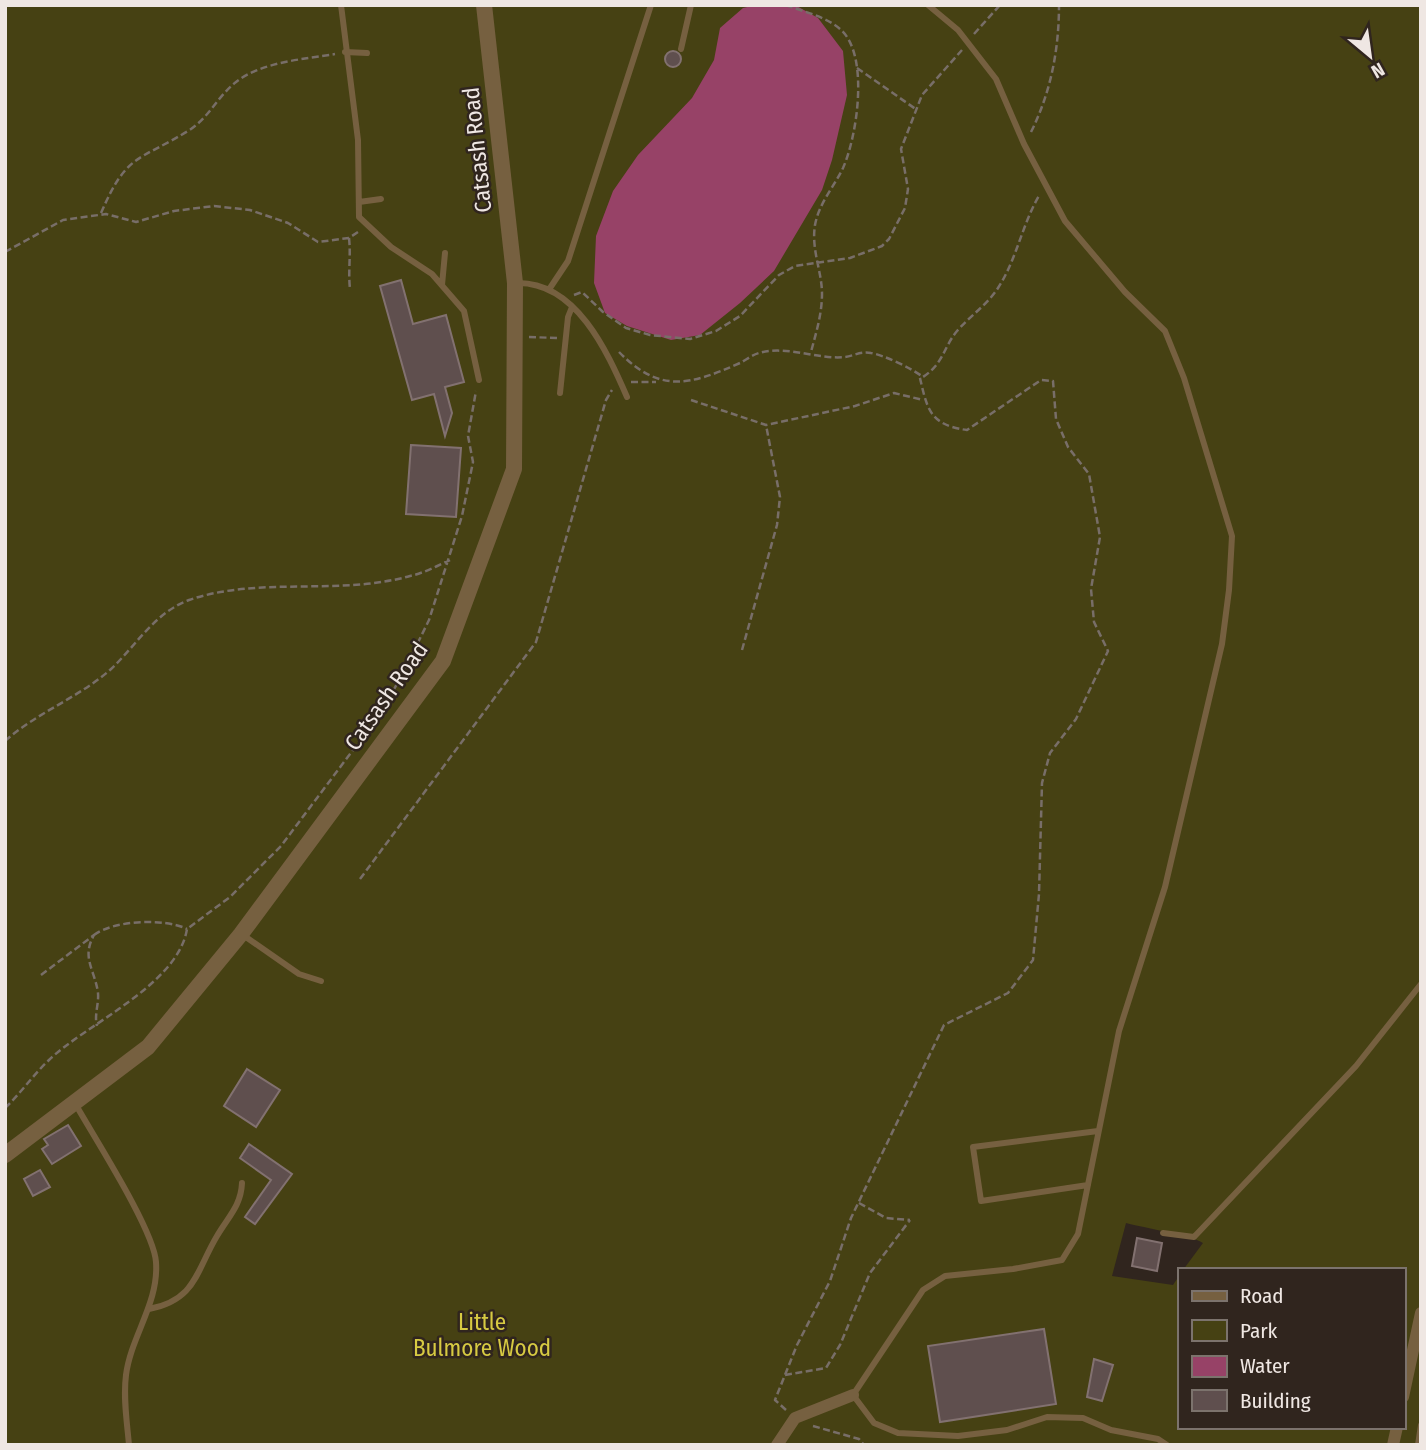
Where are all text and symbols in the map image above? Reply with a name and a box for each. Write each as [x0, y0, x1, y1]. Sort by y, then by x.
north arrow [1335, 21, 1405, 91]
text: N [1367, 58, 1389, 83]
street label: Catsash Road [456, 86, 498, 214]
street label: Catsash Road [338, 636, 434, 756]
legend [1178, 1268, 1405, 1429]
text: Road [1240, 1283, 1284, 1309]
park label: Little Bulmore Wood [413, 1308, 551, 1362]
text: Park [1240, 1318, 1278, 1344]
text: Water [1240, 1353, 1290, 1379]
text: Building [1240, 1388, 1311, 1414]

